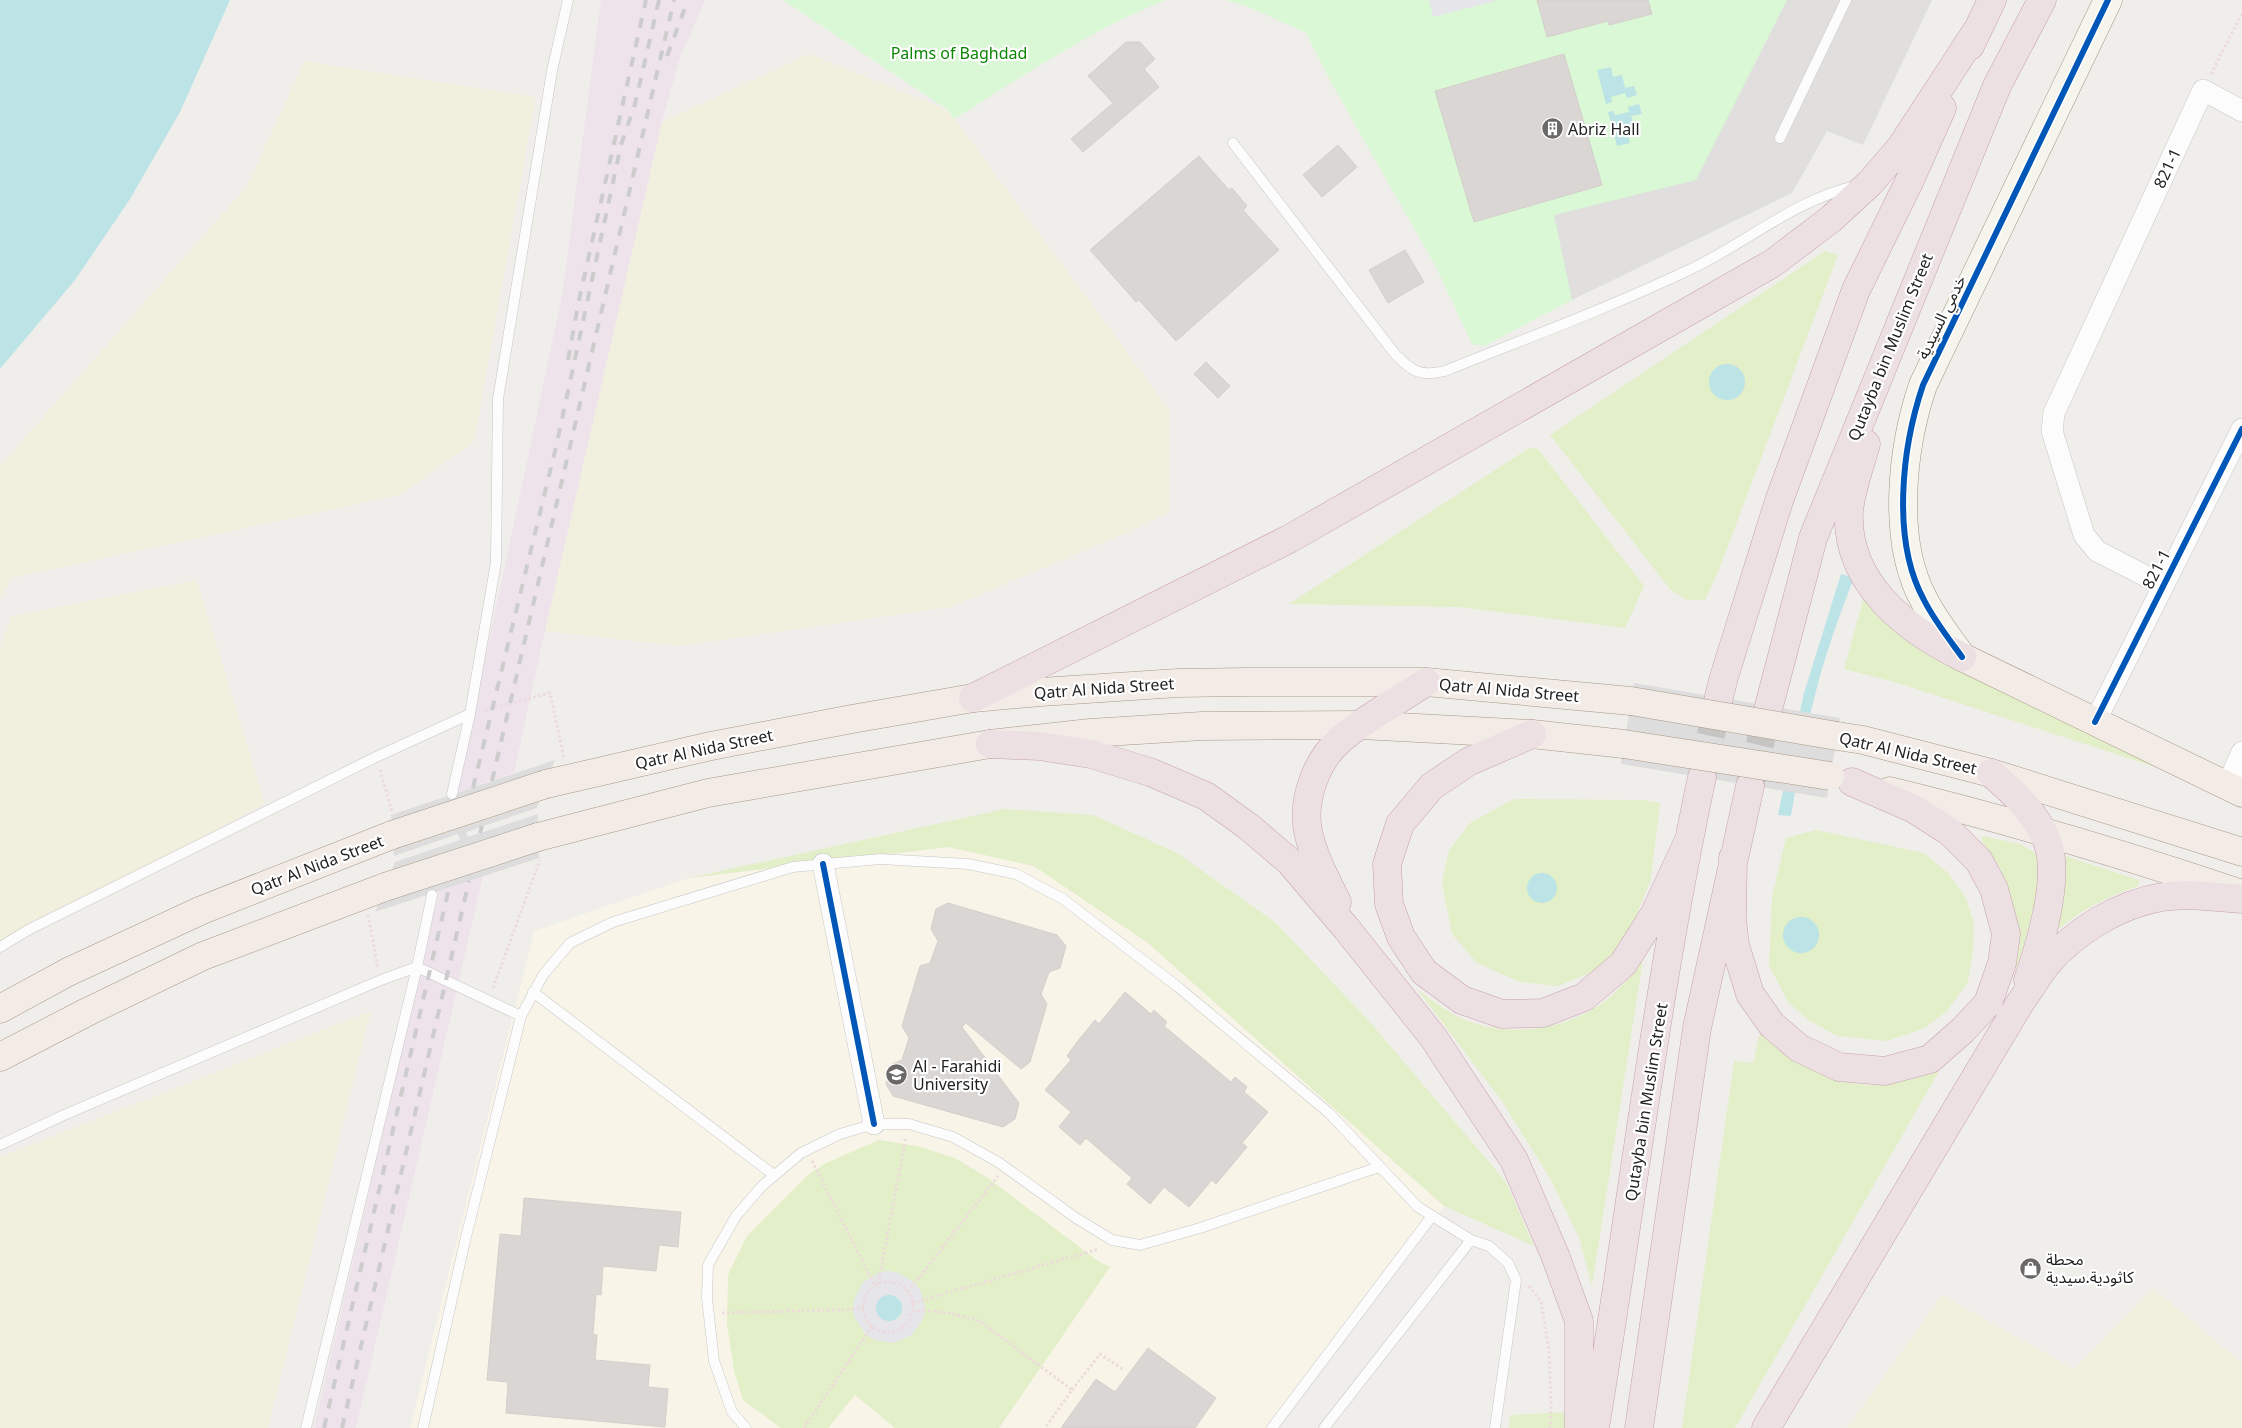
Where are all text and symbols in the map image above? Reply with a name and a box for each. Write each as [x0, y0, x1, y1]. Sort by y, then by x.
park label: Palms of Baghdad [891, 42, 1027, 64]
building icon: Abriz Hall [1540, 117, 1564, 141]
place label: Abriz Hall [1568, 118, 1640, 140]
street label: 821-1 [2148, 144, 2186, 192]
street label: Qutayba bin Muslim Street [1842, 250, 1938, 444]
street label: خدمي السيدية [1911, 271, 1972, 363]
street label: 821-1 [2137, 545, 2175, 593]
street label: Qatr Al Nida Street [1033, 672, 1175, 704]
street label: Qatr Al Nida Street [1438, 673, 1580, 707]
street label: Qatr Al Nida Street [633, 724, 775, 774]
street label: Qatr Al Nida Street [1837, 726, 1979, 780]
street label: Qatr Al Nida Street [247, 829, 387, 900]
street label: Qutayba bin Muslim Street [1619, 1001, 1673, 1203]
place label: Al - Farahidi University [913, 1055, 1001, 1095]
school or university icon: Al - Farahidi University [885, 1063, 909, 1087]
place label: محطة كاثودية.سيدية [2046, 1248, 2134, 1288]
shop icon: محطة كاثودية.سيدية [2018, 1256, 2042, 1280]

